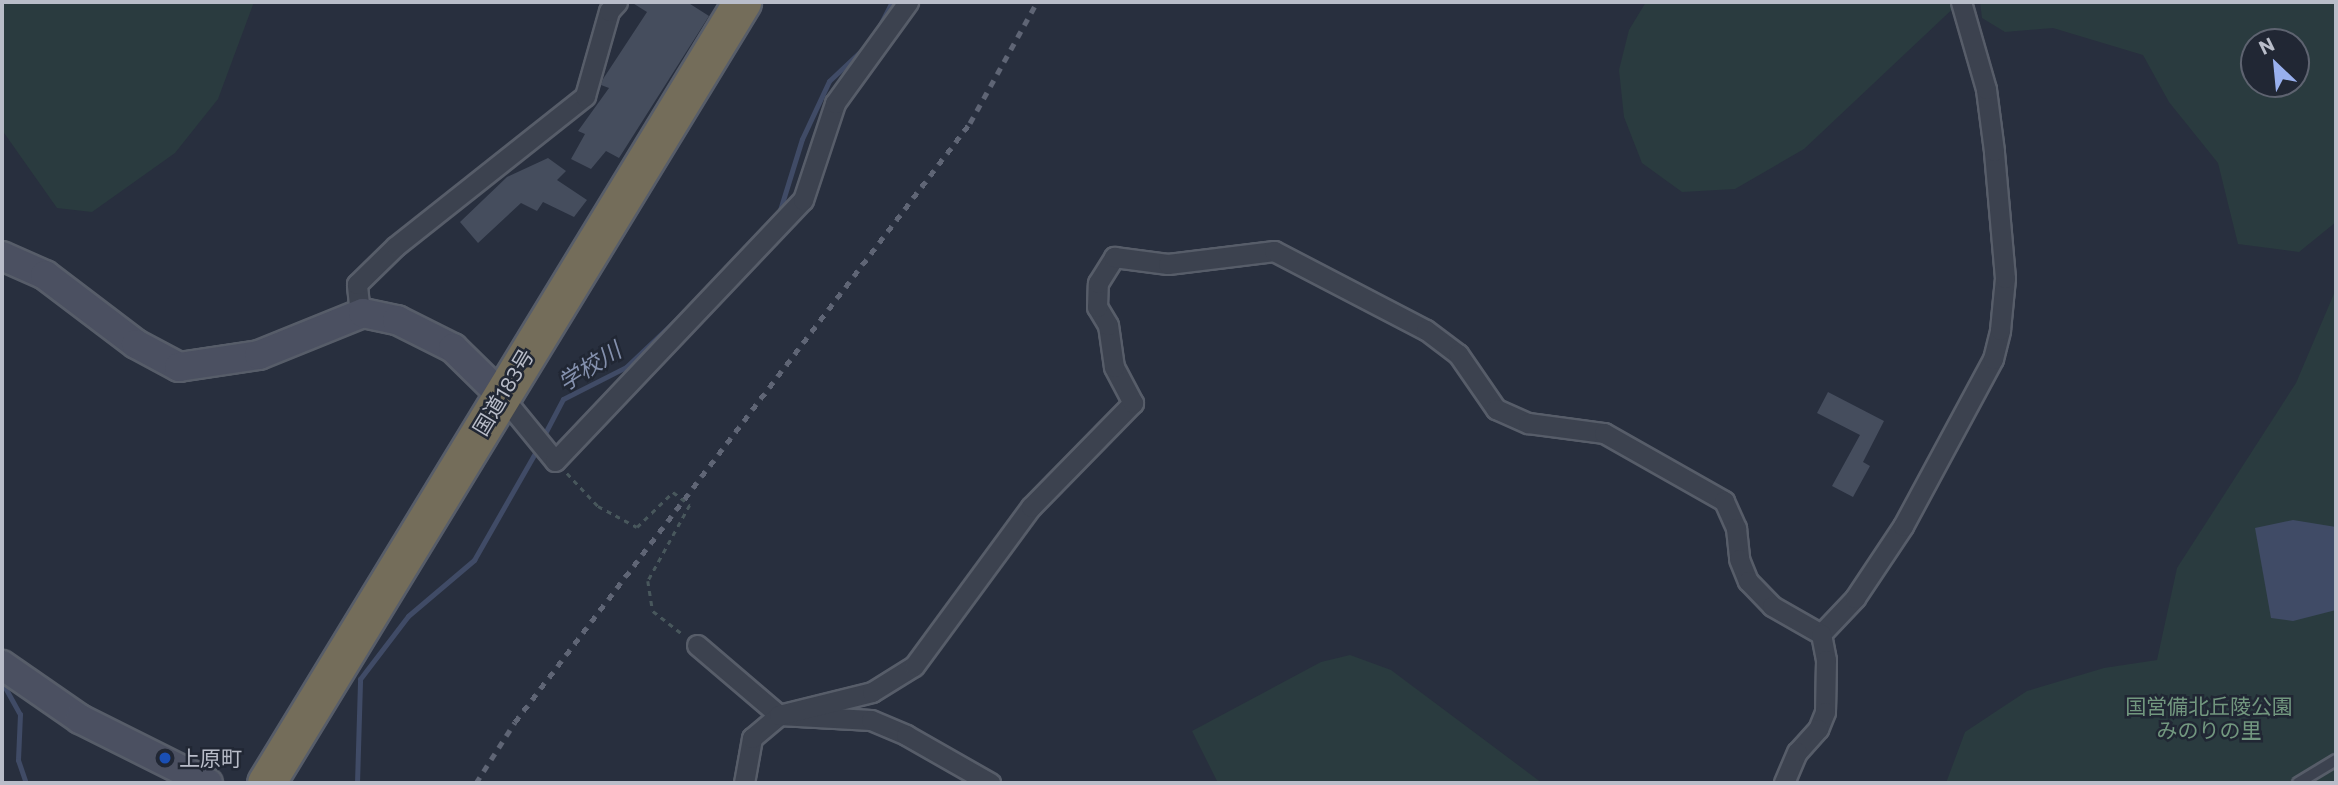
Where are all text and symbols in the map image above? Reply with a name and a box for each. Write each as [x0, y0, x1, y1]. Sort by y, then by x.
north arrow [2240, 28, 2310, 98]
text: N [2255, 32, 2278, 59]
water label: 学校川 [552, 336, 626, 396]
street label: 国道183号 [467, 344, 539, 440]
park label: 国営備北丘陵公園 みのりの里 [2125, 693, 2293, 743]
place label: 上原町 [179, 745, 242, 771]
marker: 上原町 [157, 750, 173, 766]

